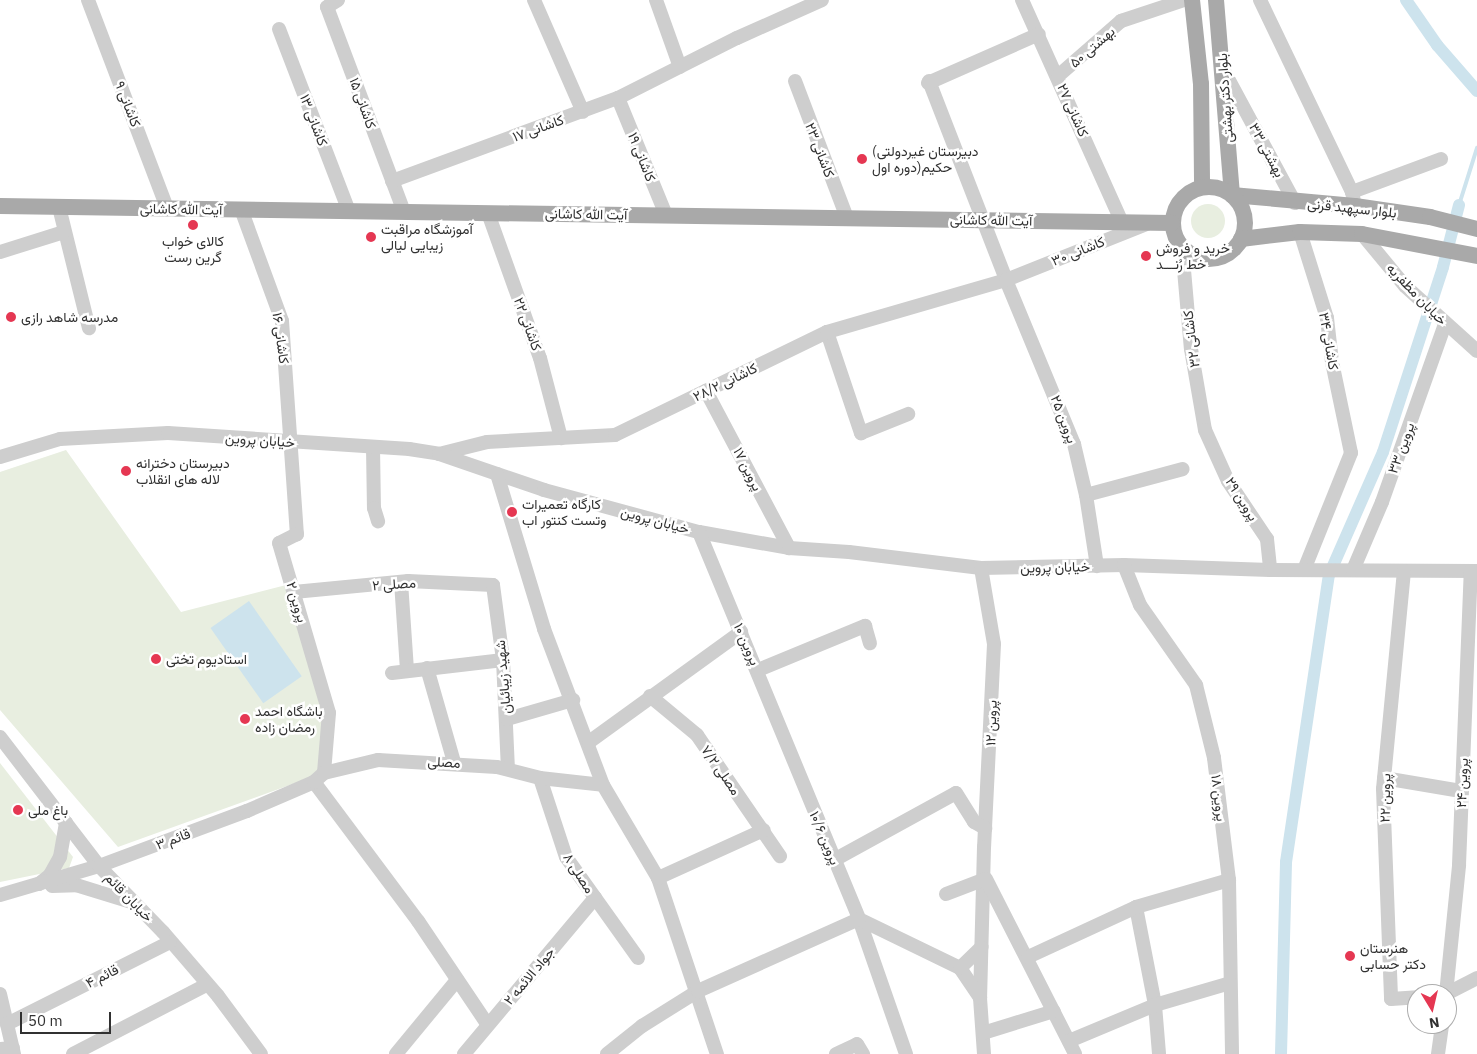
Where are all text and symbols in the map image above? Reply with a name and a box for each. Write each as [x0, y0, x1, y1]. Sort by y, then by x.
street label: بهشتی ۵۰ [1066, 23, 1118, 71]
street label: بلوار دکتر بهشتی [1213, 53, 1237, 143]
street label: کاشانی ۱۵ [346, 75, 380, 131]
street label: کاشانی ۹ [112, 79, 144, 129]
street label: کاشانی ۲۷ [1054, 81, 1092, 139]
street label: کاشانی ۱۳ [296, 92, 332, 148]
street label: کاشانی ۱۷ [510, 111, 566, 145]
street label: کاشانی ۲۳ [802, 120, 838, 180]
street label: بهشتی ۳۳ [1246, 120, 1288, 180]
street label: کاشانی ۱۹ [625, 130, 659, 184]
place label: (دبیرستان غيردولتی حکیم(دوره اول [872, 143, 978, 176]
marker: (دبیرستان غيردولتی حکیم(دوره اول [856, 153, 868, 165]
street label: بلوار سپهبد قرنی [1307, 195, 1397, 221]
street label: آیت الله کاشانی [140, 200, 222, 218]
street label: آیت الله کاشانی [545, 205, 627, 223]
street label: آیت الله کاشانی [950, 211, 1032, 229]
marker: کالای خواب گرین رست [187, 219, 199, 231]
place label: آموزشگاه مراقبت زیبایی لیالی [381, 221, 473, 253]
marker: آموزشگاه مراقبت زیبایی لیالی [365, 231, 377, 243]
place label: کالای خواب گرین رست [162, 233, 224, 266]
street label: کاشانی ۳۰ [1049, 233, 1107, 269]
place label: خرید و فروش خط رُنـــد [1156, 240, 1230, 272]
marker: خرید و فروش خط رُنـــد [1140, 250, 1152, 262]
street label: خیابان مظفریه [1383, 260, 1451, 328]
street label: کاشانی ۲۲ [511, 295, 545, 353]
place label: مدرسه شاهد رازی [21, 309, 118, 325]
street label: کاشانی ۳۲ [1179, 309, 1203, 369]
marker: مدرسه شاهد رازی [5, 311, 17, 323]
street label: کاشانی ۱۶ [269, 311, 293, 365]
street label: کاشانی ۳۴ [1316, 311, 1342, 371]
street label: کاشانی ۲۸/۲ [690, 359, 760, 405]
street label: پروین ۲۵ [1047, 393, 1081, 445]
street label: پروین ۳۳ [1384, 420, 1418, 476]
street label: خیابان پروین [225, 429, 295, 451]
street label: پروین ۱۷ [730, 444, 766, 494]
place label: دبیرستان دخترانه لاله های انقلاب [136, 455, 230, 488]
marker: دبیرستان دخترانه لاله های انقلاب [120, 465, 132, 477]
street label: پروین ۲۹ [1222, 474, 1262, 524]
place label: کارگاه تعمیرات وتست کنتور اب [522, 496, 606, 528]
street label: خیابان پروین [619, 503, 691, 537]
marker: کارگاه تعمیرات وتست کنتور اب [506, 506, 518, 518]
street label: خیابان پروین [1020, 558, 1090, 576]
street label: مصلی ۲ [372, 574, 416, 594]
street label: پروین ۲ [283, 580, 311, 624]
street label: پروین ۱۰ [730, 620, 764, 668]
street label: شهید زیبائیان [491, 639, 515, 715]
place label: استادیوم تختی [166, 651, 247, 667]
marker: استادیوم تختی [150, 653, 162, 665]
street label: پروین ۱۲ [982, 700, 1000, 746]
place label: باشگاه احمد رمضان زاده [255, 703, 323, 736]
marker: باشگاه احمد رمضان زاده [239, 713, 251, 725]
street label: مصلی ۷/۲ [698, 742, 744, 798]
street label: مصلی [427, 753, 461, 771]
street label: پروین ۲۴ [1453, 758, 1471, 808]
street label: پروین ۲۲ [1376, 773, 1394, 823]
street label: پروین ۱۸ [1208, 774, 1230, 822]
place label: باغ ملی [28, 802, 68, 818]
marker: باغ ملی [12, 804, 24, 816]
street label: پروین ۱۰/۶ [806, 809, 844, 867]
street label: قائم ۳ [153, 825, 193, 853]
street label: مصلی ۸ [560, 850, 598, 896]
street label: خیابان قائم [101, 869, 157, 925]
place label: هنرستان دکتر حسابی [1360, 940, 1426, 972]
street label: جواد الائمه ۲ [500, 944, 558, 1008]
marker: هنرستان دکتر حسابی [1344, 950, 1356, 962]
street label: قائم ۴ [83, 961, 121, 991]
north arrow [1407, 984, 1457, 1034]
scale bar [22, 1002, 114, 1034]
text: 50 m [28, 1011, 63, 1030]
text: N [1428, 1013, 1441, 1033]

